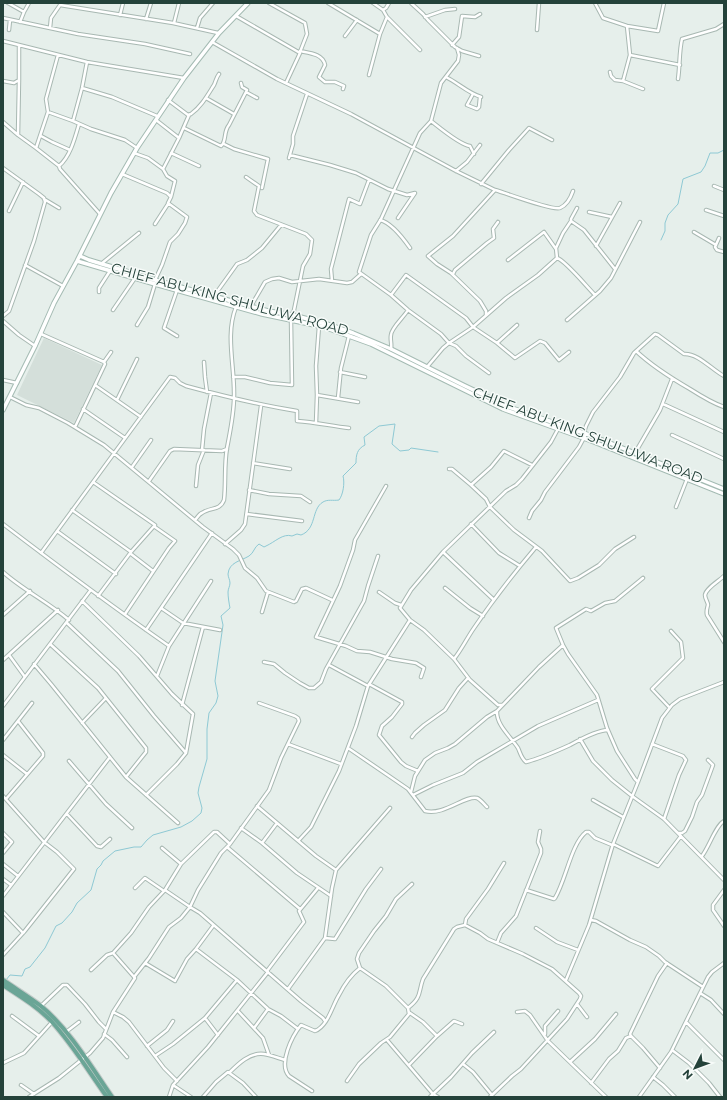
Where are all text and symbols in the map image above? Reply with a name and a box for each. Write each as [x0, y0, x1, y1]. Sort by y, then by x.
street label: CHIEF ABU KING SHULUWA ROAD [109, 259, 351, 339]
street label: CHIEF ABU KING SHULUWA ROAD [470, 383, 706, 487]
north arrow [675, 1048, 715, 1088]
text: N [679, 1067, 696, 1083]

